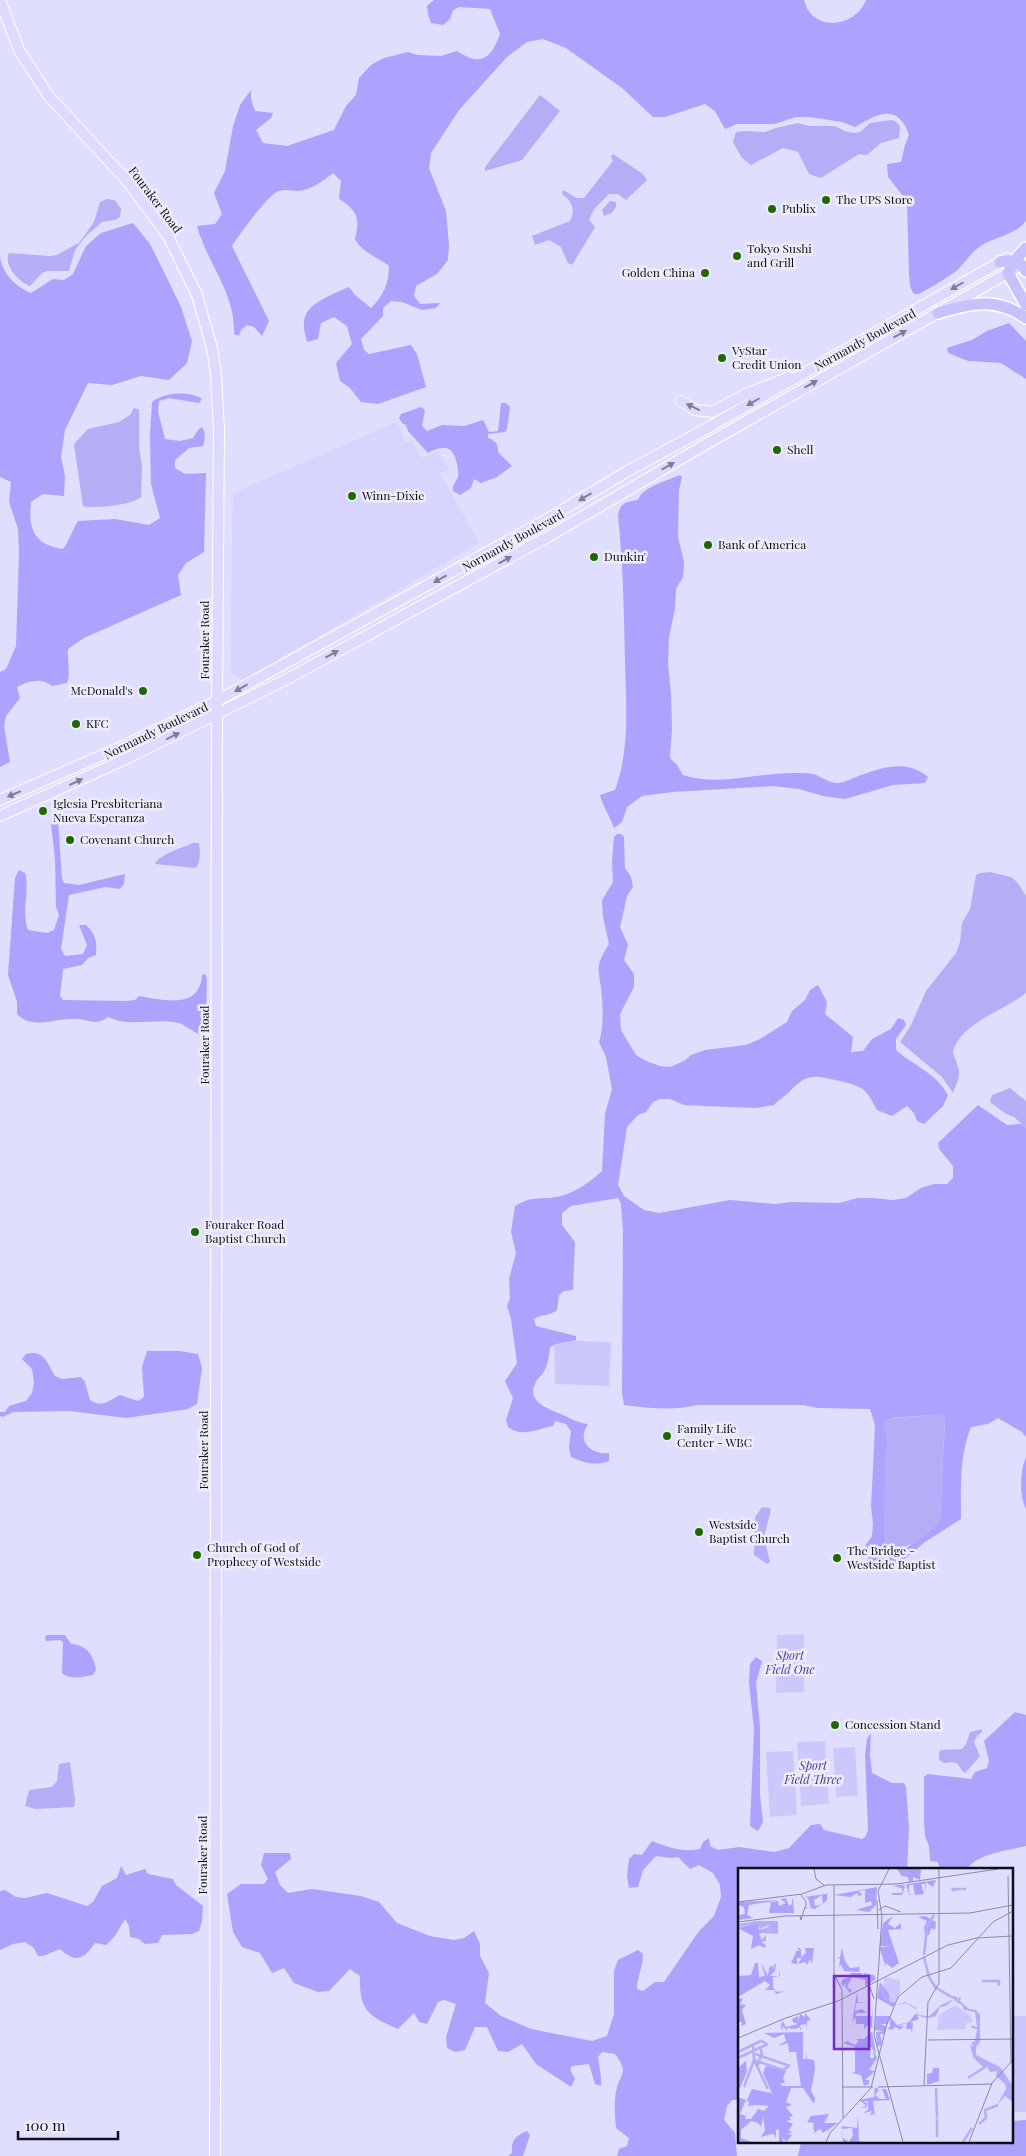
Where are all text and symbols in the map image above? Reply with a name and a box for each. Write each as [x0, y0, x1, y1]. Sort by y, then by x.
street label: Fouraker Road [126, 163, 186, 236]
place label: The UPS Store [836, 191, 913, 207]
marker: The UPS Store [820, 194, 832, 206]
place label: Publix [782, 200, 817, 216]
marker: Publix [766, 203, 778, 215]
place label: Tokyo Sushi and Grill [747, 240, 812, 270]
marker: Tokyo Sushi and Grill [731, 250, 743, 262]
place label: Golden China [622, 264, 695, 280]
marker: Golden China [699, 267, 711, 279]
one-way arrow [951, 282, 964, 291]
street label: Normandy Boulevard [811, 305, 918, 374]
one-way arrow [893, 330, 907, 339]
place label: VyStar Credit Union [731, 342, 801, 372]
marker: VyStar Credit Union [716, 352, 728, 364]
one-way arrow [805, 380, 818, 389]
one-way arrow [746, 398, 761, 406]
one-way arrow [685, 403, 700, 412]
place label: Shell [787, 441, 814, 457]
marker: Shell [771, 444, 783, 456]
one-way arrow [662, 461, 675, 470]
place label: Winn-Dixie [361, 487, 424, 503]
marker: Winn-Dixie [346, 490, 358, 502]
one-way arrow [578, 492, 591, 501]
street label: Normandy Boulevard [459, 506, 566, 575]
place label: Bank of America [718, 536, 806, 552]
marker: Bank of America [702, 539, 714, 551]
place label: Dunkin' [604, 548, 646, 564]
marker: Dunkin' [588, 551, 600, 563]
one-way arrow [498, 556, 512, 564]
one-way arrow [433, 574, 447, 583]
street label: Fouraker Road [196, 600, 212, 680]
one-way arrow [325, 650, 338, 659]
place label: McDonald's [71, 682, 133, 698]
one-way arrow [234, 684, 248, 692]
marker: McDonald's [137, 685, 149, 697]
street label: Normandy Boulevard [101, 698, 210, 762]
place label: KFC [86, 715, 109, 731]
marker: KFC [70, 718, 82, 730]
one-way arrow [166, 732, 180, 740]
one-way arrow [69, 778, 83, 786]
one-way arrow [7, 790, 21, 798]
place label: Iglesia Presbiteriana Nueva Esperanza [53, 795, 163, 825]
marker: Iglesia Presbiteriana Nueva Esperanza [37, 805, 49, 817]
place label: Covenant Church [80, 831, 174, 847]
marker: Covenant Church [64, 834, 76, 846]
street label: Fouraker Road [196, 1005, 212, 1085]
place label: Fouraker Road Baptist Church [205, 1216, 286, 1246]
marker: Fouraker Road Baptist Church [189, 1226, 201, 1238]
street label: Fouraker Road [195, 1410, 211, 1490]
place label: Family Life Center - WBC [677, 1420, 752, 1450]
marker: Family Life Center - WBC [661, 1430, 673, 1442]
place label: Westside Baptist Church [708, 1516, 790, 1546]
marker: Westside Baptist Church [693, 1526, 705, 1538]
place label: Church of God of Prophecy of Westside [207, 1539, 321, 1569]
place label: The Bridge - Westside Baptist [846, 1542, 936, 1572]
marker: Church of God of Prophecy of Westside [191, 1549, 203, 1561]
marker: The Bridge - Westside Baptist [831, 1552, 843, 1564]
park label: Sport Field One [764, 1647, 815, 1677]
place label: Concession Stand [845, 1716, 941, 1732]
marker: Concession Stand [829, 1719, 841, 1731]
park label: Sport Field Three [783, 1757, 842, 1787]
street label: Fouraker Road [194, 1815, 210, 1895]
inset map [738, 1868, 1014, 2144]
scale bar [18, 2108, 118, 2140]
text: 100 m [25, 2115, 66, 2135]

